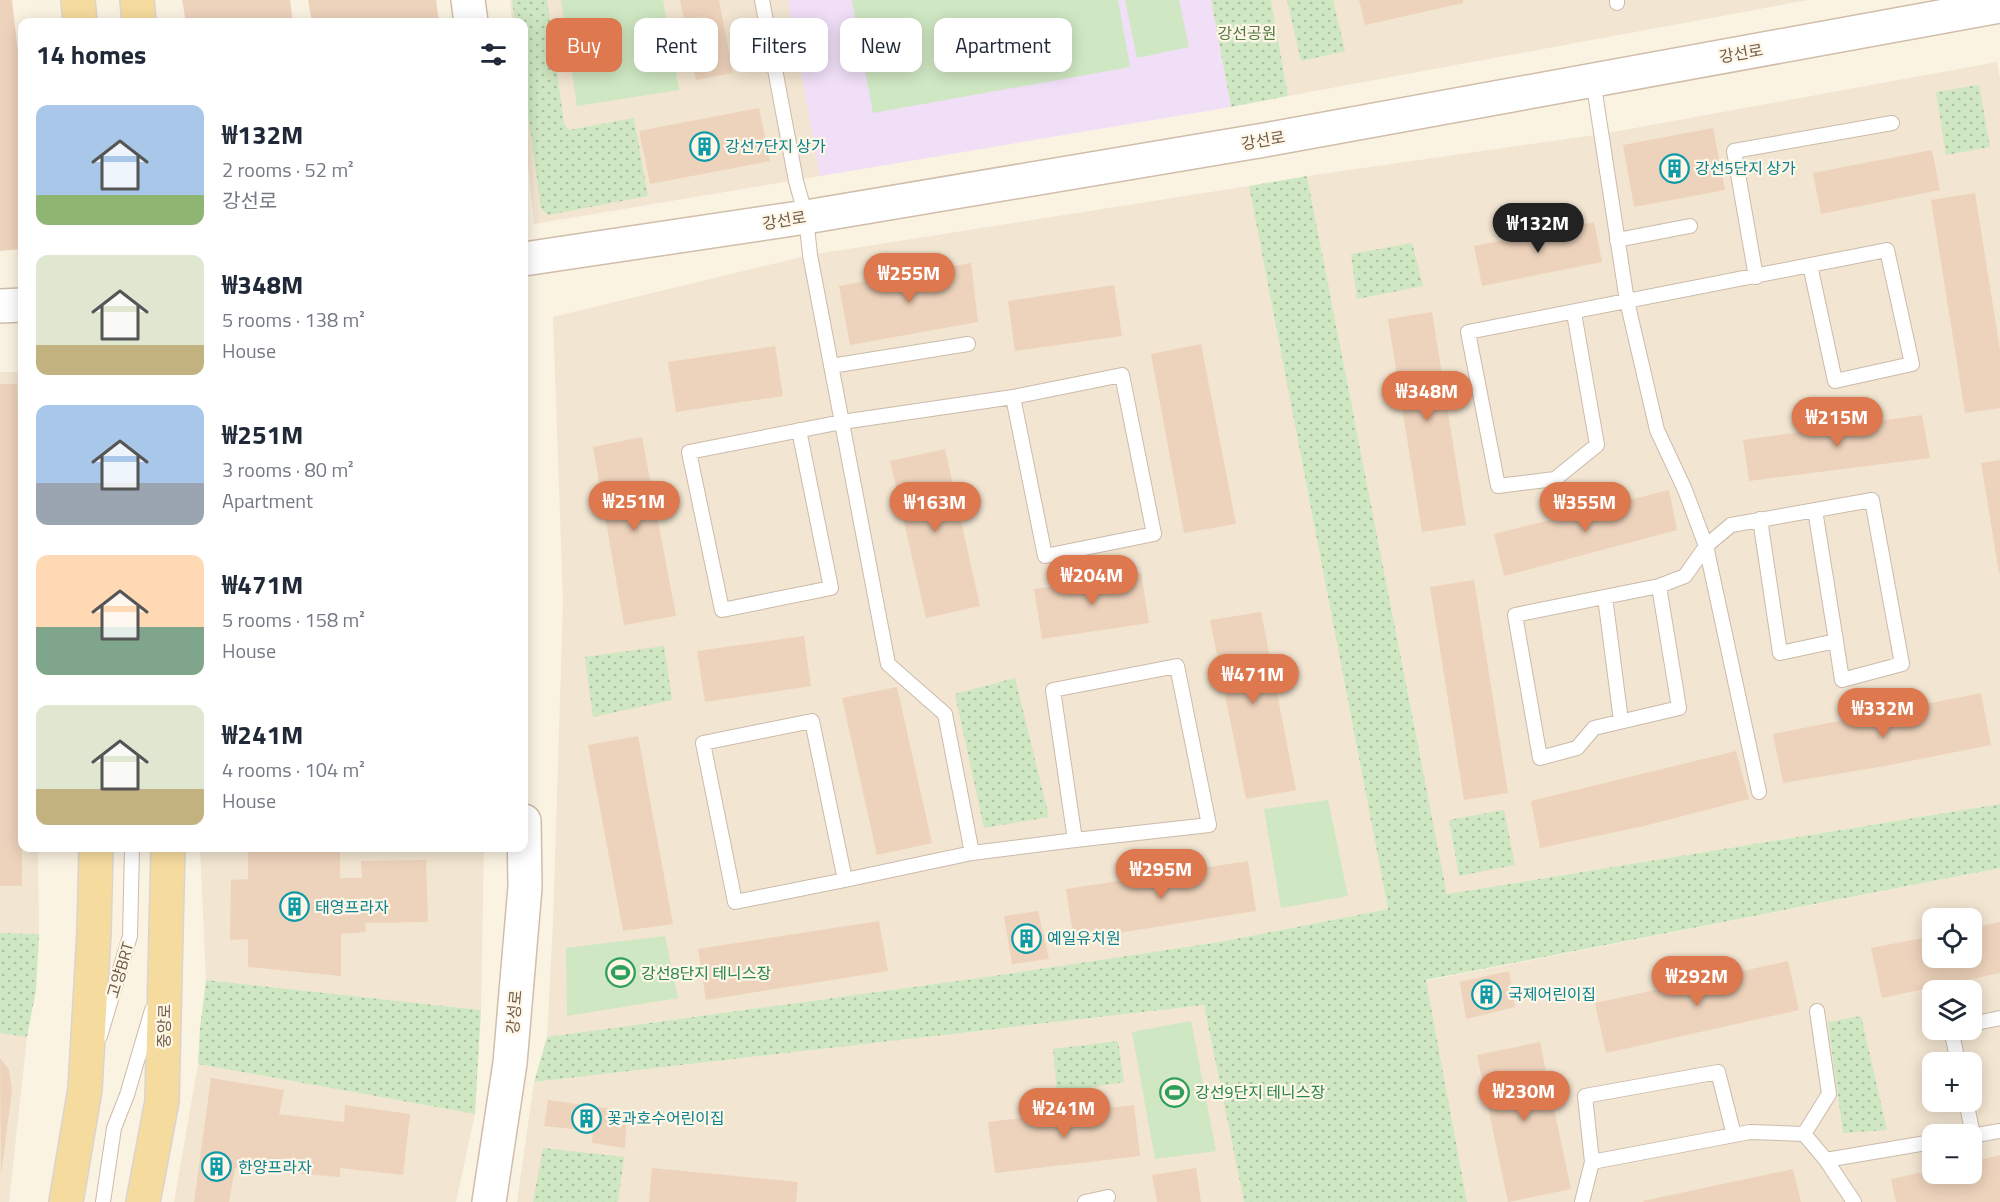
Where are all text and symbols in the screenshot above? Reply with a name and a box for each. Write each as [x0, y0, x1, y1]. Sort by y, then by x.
chip: Buy [546, 18, 622, 72]
chip: Rent [634, 18, 718, 72]
chip: Filters [730, 18, 828, 72]
chip: New [840, 18, 922, 72]
chip: Apartment [934, 18, 1072, 72]
park label: 강선공원 [1218, 21, 1276, 45]
text: 14 homes [36, 35, 146, 74]
street label: 강선로 [1717, 37, 1765, 69]
icon: filters [477, 38, 510, 71]
text: ₩132M [222, 115, 303, 154]
street label: 강선로 [1239, 124, 1287, 156]
icon: home [84, 129, 156, 201]
building icon: 강선7단지 상가 [688, 130, 720, 162]
place label: 강선7단지 상가 [725, 134, 826, 158]
building icon: 강선5단지 상가 [1658, 152, 1690, 184]
text: 2 rooms · 52 m² [222, 154, 354, 185]
place label: 강선5단지 상가 [1695, 156, 1796, 180]
text: 강선로 [222, 185, 277, 216]
pin: ₩132M [1496, 203, 1580, 254]
street label: 강선로 [760, 205, 808, 235]
text: ₩132M [1507, 207, 1569, 238]
pin: ₩255M [867, 253, 951, 304]
text: ₩255M [878, 257, 940, 288]
text: ₩348M [222, 265, 303, 304]
icon: home [84, 279, 156, 351]
text: 5 rooms · 138 m² [222, 304, 365, 335]
text: House [222, 335, 276, 366]
pin: ₩348M [1385, 371, 1469, 422]
text: ₩348M [1396, 375, 1458, 406]
pin: ₩215M [1795, 397, 1879, 448]
text: ₩215M [1806, 401, 1868, 432]
text: ₩251M [222, 415, 303, 454]
icon: home [84, 429, 156, 501]
text: 3 rooms · 80 m² [222, 454, 354, 485]
pin: ₩251M [592, 481, 676, 532]
pin: ₩163M [893, 482, 977, 533]
pin: ₩355M [1543, 482, 1627, 533]
text: Apartment [222, 485, 313, 516]
text: ₩251M [603, 485, 665, 516]
text: ₩163M [904, 486, 966, 517]
text: ₩355M [1554, 486, 1616, 517]
pin: ₩204M [1050, 555, 1134, 606]
text: ₩204M [1061, 559, 1123, 590]
text: ₩471M [222, 565, 303, 604]
icon: home [84, 579, 156, 651]
text: 5 rooms · 158 m² [222, 604, 365, 635]
text: House [222, 635, 276, 666]
pin: ₩471M [1211, 654, 1295, 705]
text: ₩471M [1222, 658, 1284, 689]
pin: ₩332M [1841, 688, 1925, 739]
text: ₩332M [1852, 692, 1914, 723]
text: ₩241M [222, 715, 303, 754]
icon: home [84, 729, 156, 801]
text: 4 rooms · 104 m² [222, 754, 365, 785]
text: House [222, 785, 276, 816]
pin: ₩295M [1119, 849, 1203, 900]
text: ₩295M [1130, 853, 1192, 884]
building icon: 태영프라자 [278, 891, 310, 923]
place label: 태영프라자 [315, 895, 389, 919]
map controls [1922, 908, 1982, 1184]
button: locate [1922, 908, 1982, 968]
building icon: 예일유치원 [1010, 922, 1042, 954]
place label: 예일유치원 [1047, 926, 1121, 950]
street label: 고양BRT [101, 939, 140, 1001]
pin: ₩292M [1655, 956, 1739, 1007]
sports icon: 강선8단지 테니스장 [604, 957, 636, 989]
text: ₩292M [1666, 960, 1728, 991]
place label: 강선8단지 테니스장 [641, 961, 772, 985]
building icon: 국제어린이집 [1471, 978, 1503, 1010]
button: layers [1922, 980, 1982, 1040]
place label: 국제어린이집 [1508, 982, 1596, 1006]
street label: 강성로 [500, 989, 528, 1035]
street label: 중앙로 [152, 1003, 176, 1048]
button: + [1922, 1052, 1982, 1112]
pin: ₩230M [1482, 1071, 1566, 1122]
text: ₩230M [1493, 1075, 1555, 1106]
sports icon: 강선9단지 테니스장 [1158, 1076, 1190, 1108]
place label: 강선9단지 테니스장 [1195, 1080, 1326, 1104]
pin: ₩241M [1022, 1088, 1106, 1139]
text: ₩241M [1033, 1092, 1095, 1123]
building icon: 꽃과호수어린이집 [570, 1102, 602, 1134]
place label: 꽃과호수어린이집 [607, 1106, 725, 1130]
button: − [1922, 1124, 1982, 1184]
building icon: 한양프라자 [201, 1151, 233, 1183]
place label: 한양프라자 [238, 1155, 312, 1179]

